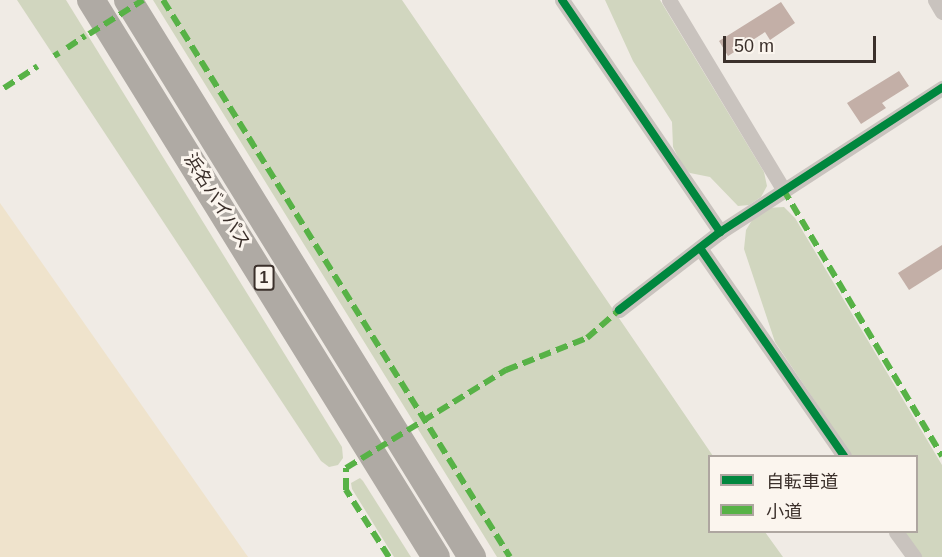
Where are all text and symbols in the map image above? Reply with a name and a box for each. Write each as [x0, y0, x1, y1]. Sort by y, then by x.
scale bar [726, 24, 879, 62]
text: 50 m [734, 36, 774, 56]
street label: 浜名バイパス [179, 149, 255, 253]
road number: 1 [254, 265, 274, 291]
legend [708, 455, 918, 533]
text: 自転車道 [766, 472, 838, 492]
text: 小道 [766, 502, 802, 522]

